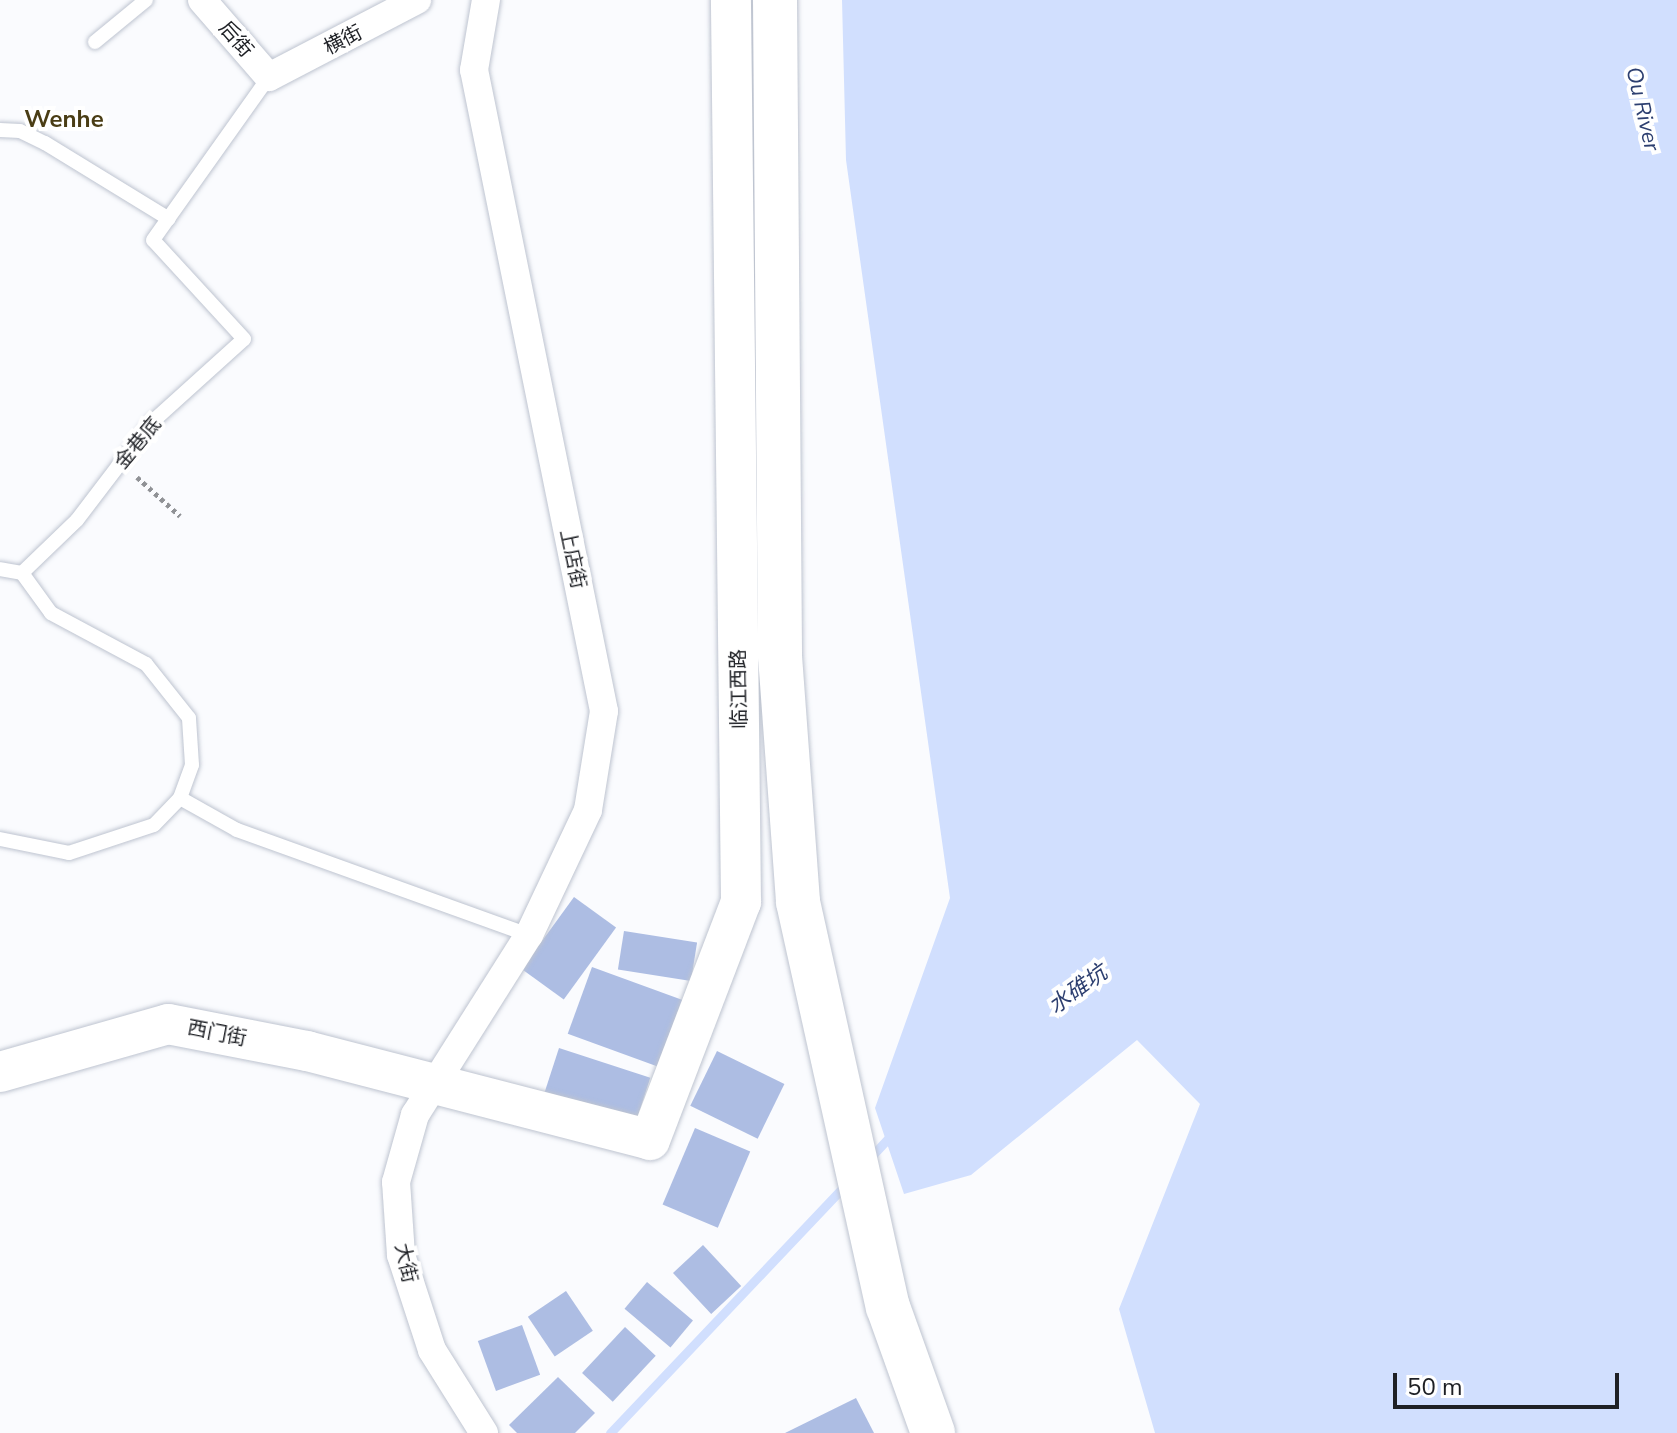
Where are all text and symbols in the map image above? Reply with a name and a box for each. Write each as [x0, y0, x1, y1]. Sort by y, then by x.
street label: 后街 [214, 16, 258, 62]
street label: 横街 [320, 20, 366, 60]
water label: Ou River [1620, 64, 1664, 154]
district label: Wenhe [24, 106, 104, 134]
street label: 金巷底 [110, 412, 166, 474]
street label: 上店街 [555, 527, 591, 591]
street label: 临江西路 [726, 649, 752, 729]
water label: 水碓坑 [1044, 960, 1112, 1020]
street label: 西门街 [185, 1015, 249, 1051]
street label: 大街 [390, 1241, 422, 1285]
scale bar [1397, 1357, 1623, 1407]
text: 50 m [1407, 1371, 1463, 1403]

